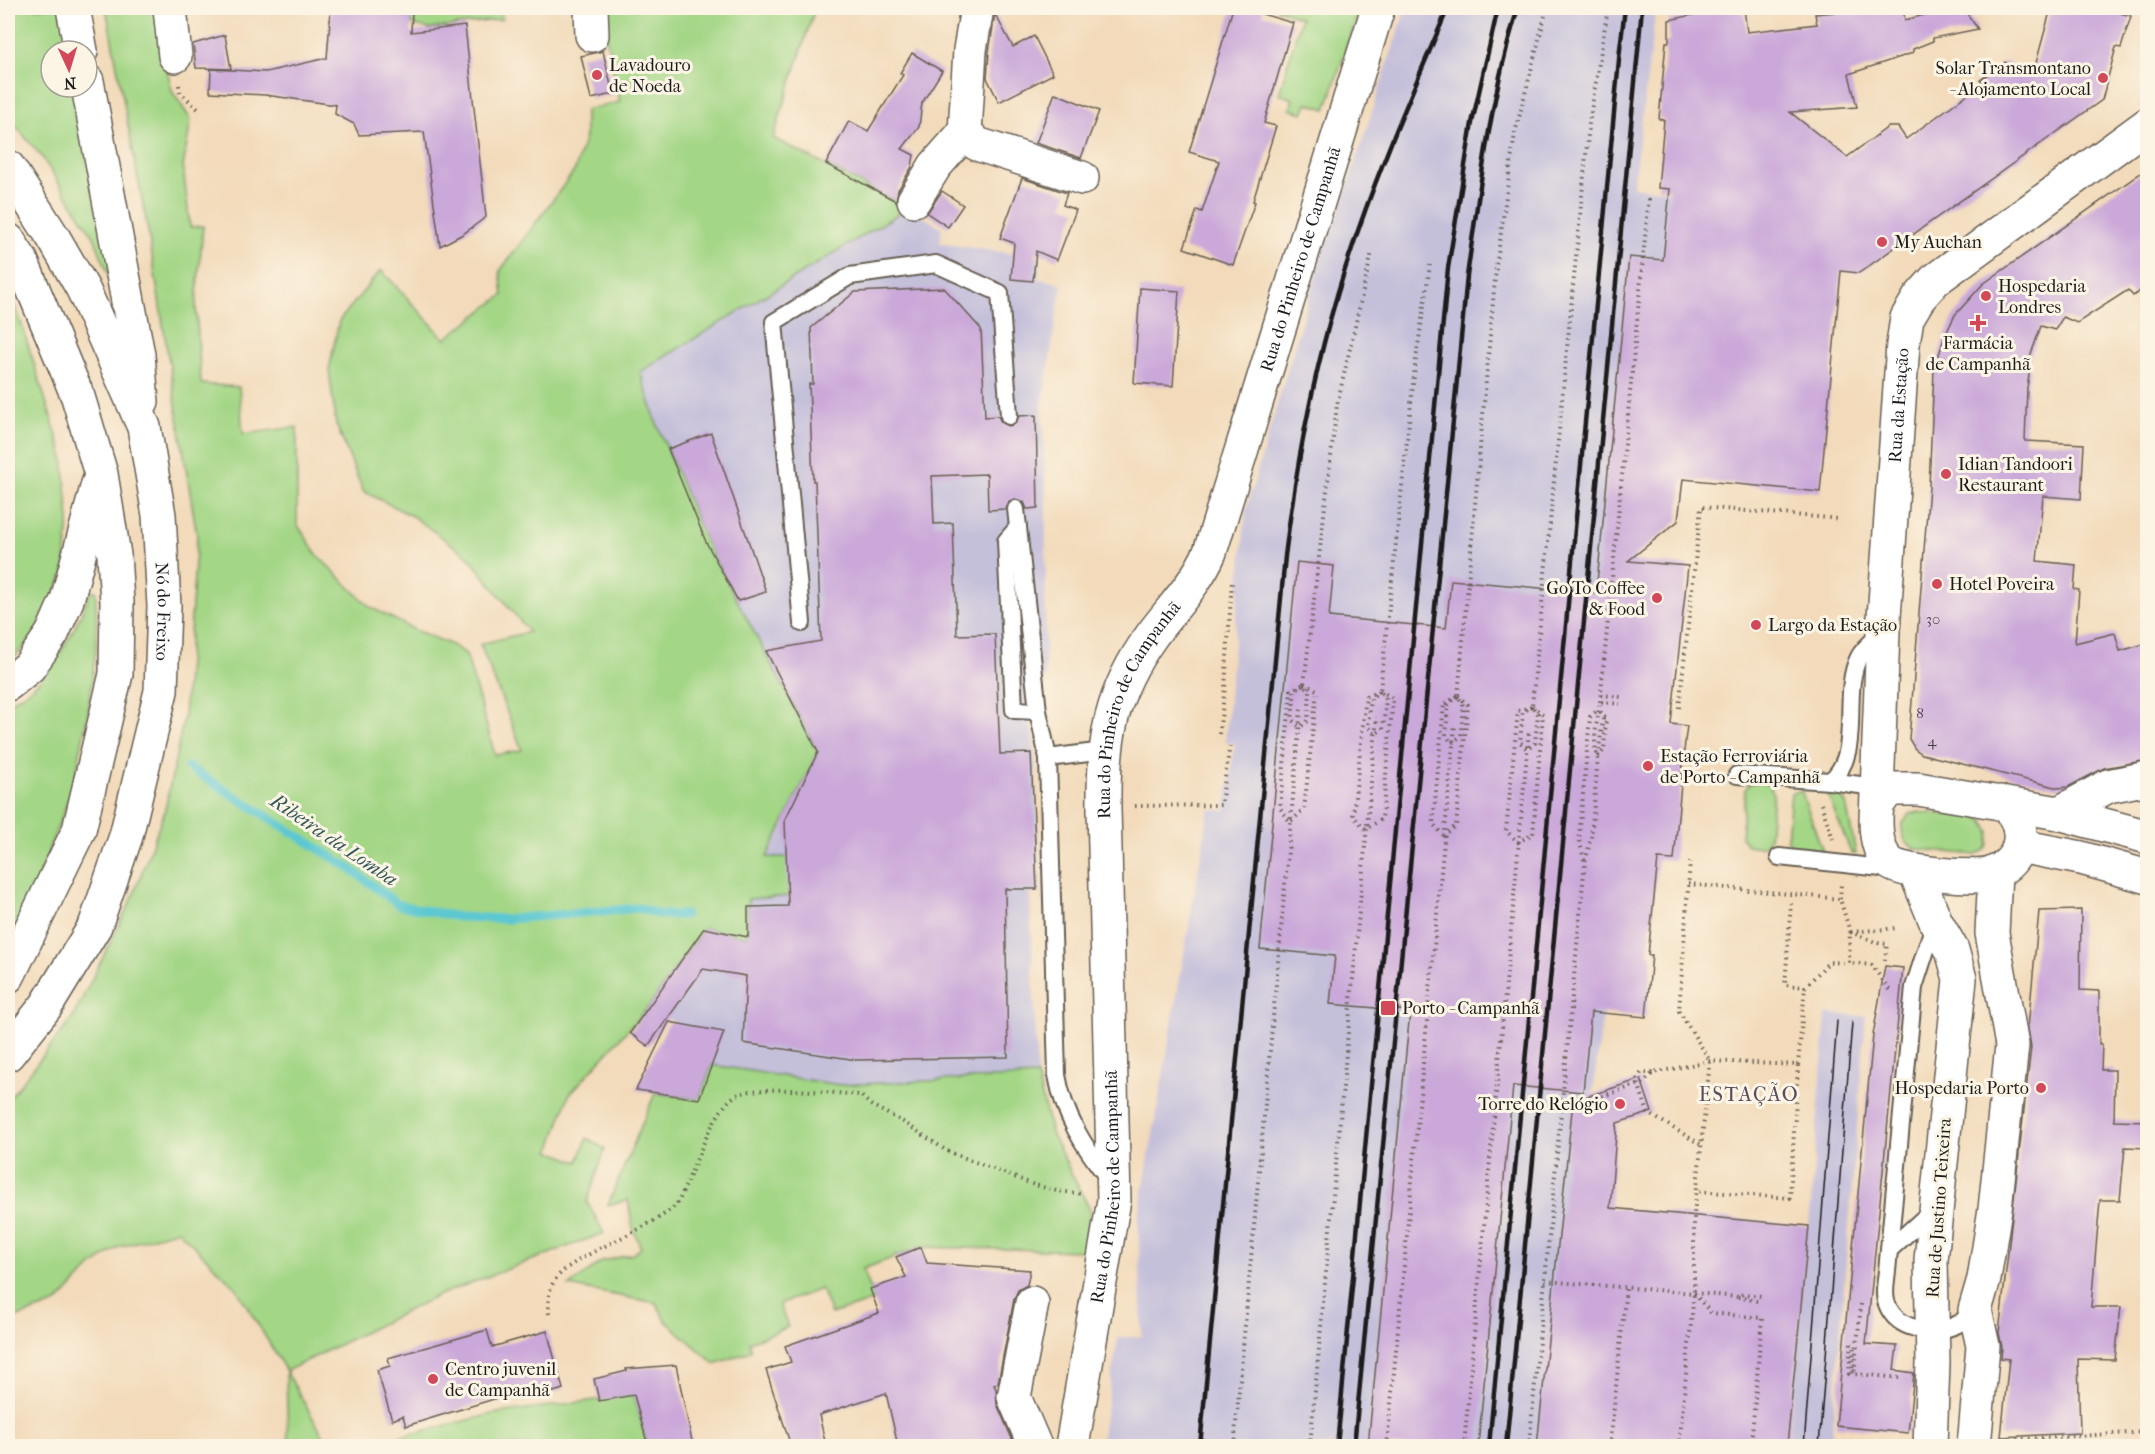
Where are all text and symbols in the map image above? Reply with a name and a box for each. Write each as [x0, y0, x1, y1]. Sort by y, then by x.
north arrow [39, 39, 99, 99]
place label: Lavadouro de Noeda [609, 55, 691, 97]
place label: Solar Transmontano - Alojamento Local [1935, 58, 2091, 100]
marker: Lavadouro de Noeda [590, 68, 604, 82]
marker: Solar Transmontano - Alojamento Local [2096, 71, 2110, 85]
text: N [62, 74, 77, 93]
street label: Rua do Pinheiro de Campanhã [1256, 144, 1345, 374]
place label: My Auchan [1894, 232, 1982, 253]
marker: My Auchan [1875, 235, 1889, 249]
place label: Hospedaria Londres [1998, 276, 2087, 318]
marker: Hospedaria Londres [1979, 289, 1993, 303]
marker: Farmácia de Campanhã [1971, 316, 1985, 330]
place label: Farmácia de Campanhã [1926, 333, 2031, 375]
street label: Rua da Estação [1884, 347, 1913, 463]
place label: Idian Tandoori Restaurant [1958, 454, 2073, 496]
marker: Idian Tandoori Restaurant [1939, 467, 1953, 481]
street label: Nó do Freixo [151, 562, 175, 661]
place label: Hotel Poveira [1949, 574, 2055, 595]
marker: Hotel Poveira [1930, 577, 1944, 591]
place label: Go To Coffee & Food [1546, 578, 1645, 620]
marker: Go To Coffee & Food [1650, 591, 1664, 605]
street label: Rua do Pinheiro de Campanhã [1093, 596, 1185, 819]
house number: 30 [1926, 610, 1940, 628]
place label: Largo da Estação [1768, 615, 1897, 636]
marker: Largo da Estação [1749, 618, 1763, 632]
house number: 8 [1916, 704, 1924, 722]
house number: 4 [1928, 732, 1938, 750]
place label: Estação Ferroviária de Porto - Campanhã [1660, 746, 1821, 788]
marker: Estação Ferroviária de Porto - Campanhã [1641, 759, 1655, 773]
water label: Ribeira da Lomba [265, 788, 402, 891]
place label: Porto - Campanhã [1402, 998, 1540, 1019]
marker: Porto - Campanhã [1379, 999, 1397, 1017]
street label: Rua do Pinheiro de Campanhã [1086, 1069, 1125, 1305]
place label: Hospedaria Porto [1895, 1078, 2029, 1099]
marker: Hospedaria Porto [2034, 1081, 2048, 1095]
district label: ESTAÇÃO [1699, 1082, 1799, 1107]
place label: Torre do Relógio [1478, 1094, 1608, 1115]
marker: Torre do Relógio [1613, 1097, 1627, 1111]
street label: Rua de Justino Teixeira [1922, 1117, 1956, 1299]
place label: Centro juvenil de Campanhã [445, 1359, 556, 1401]
marker: Centro juvenil de Campanhã [426, 1372, 440, 1386]

